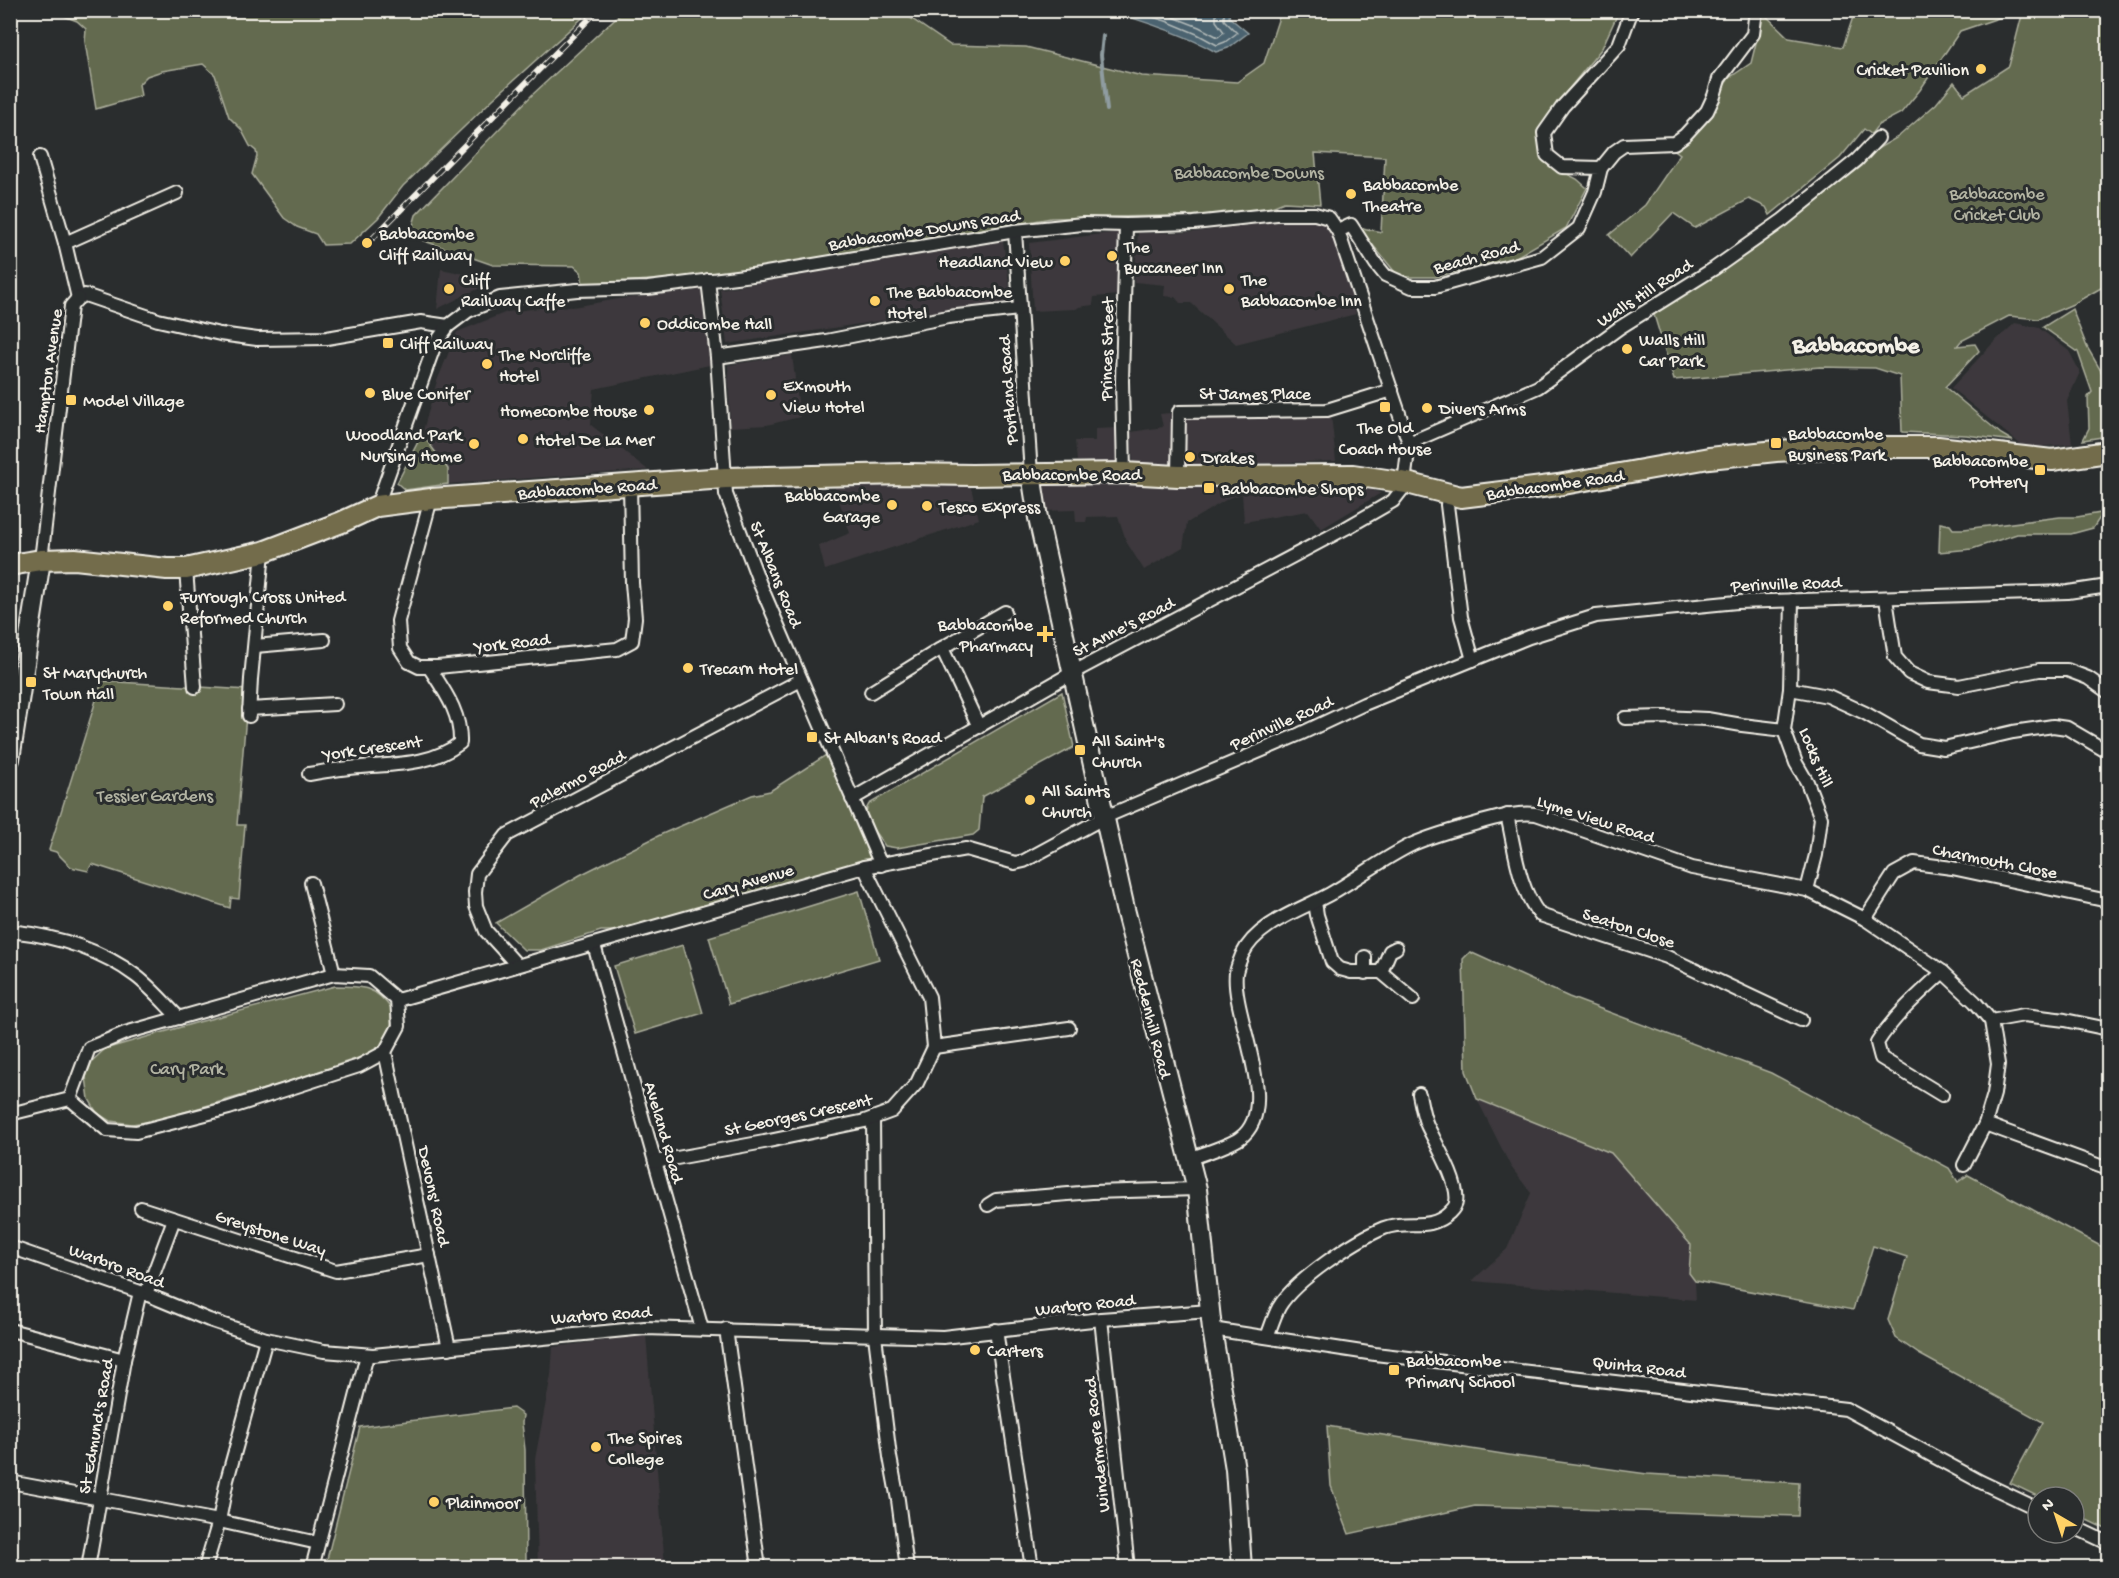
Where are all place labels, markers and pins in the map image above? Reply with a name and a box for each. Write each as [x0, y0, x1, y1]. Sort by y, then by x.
place label: Cricket Pavilion [1856, 61, 1969, 82]
marker: Cricket Pavilion [1974, 62, 1988, 76]
place label: Babbacombe Theatre [1362, 176, 1459, 218]
marker: Babbacombe Theatre [1344, 187, 1358, 201]
place label: Babbacombe Cliff Railway [378, 225, 475, 267]
marker: Babbacombe Cliff Railway [360, 236, 374, 250]
place label: The Buccaneer Inn [1123, 238, 1224, 280]
marker: The Buccaneer Inn [1105, 249, 1119, 263]
place label: Headland View [938, 253, 1053, 274]
marker: Headland View [1058, 254, 1072, 268]
place label: Cliff Railway Caffe [461, 271, 566, 313]
place label: The Babbacombe Inn [1240, 271, 1362, 313]
marker: Cliff Railway Caffe [442, 282, 456, 296]
marker: The Babbacombe Inn [1222, 282, 1236, 296]
place label: The Babbacombe Hotel [886, 283, 1013, 325]
marker: The Babbacombe Hotel [868, 294, 882, 308]
place label: Oddicombe Hall [657, 315, 772, 336]
marker: Oddicombe Hall [638, 316, 652, 330]
place label: Walls Hill Car Park [1639, 331, 1706, 373]
place label: Cliff Railway [400, 335, 493, 356]
marker: Cliff Railway [381, 336, 395, 350]
marker: Walls Hill Car Park [1620, 342, 1634, 356]
place label: The Norcliffe Hotel [498, 346, 592, 388]
marker: The Norcliffe Hotel [480, 357, 494, 371]
place label: Exmouth View Hotel [782, 377, 865, 419]
place label: Blue Conifer [381, 385, 472, 406]
marker: Blue Conifer [363, 386, 377, 400]
marker: Exmouth View Hotel [764, 388, 778, 402]
place label: Model Village [83, 392, 185, 413]
marker: Model Village [64, 393, 78, 407]
marker: The Old Coach House [1378, 400, 1392, 414]
place label: Divers Arms [1438, 400, 1527, 421]
marker: Divers Arms [1420, 401, 1434, 415]
place label: Homecombe House [500, 402, 638, 423]
marker: Homecombe House [642, 403, 656, 417]
place label: The Old Coach House [1338, 419, 1432, 461]
place label: Babbacombe Business Park [1787, 425, 1888, 467]
place label: Woodland Park Nursing Home [346, 426, 464, 468]
place label: Hotel De La Mer [535, 431, 655, 452]
marker: Hotel De La Mer [516, 432, 530, 446]
marker: Babbacombe Business Park [1769, 436, 1783, 450]
marker: Woodland Park Nursing Home [467, 437, 481, 451]
place label: Drakes [1201, 449, 1255, 470]
marker: Drakes [1183, 450, 1197, 464]
place label: Babbacombe Pottery [1932, 452, 2029, 494]
marker: Babbacombe Pottery [2033, 463, 2047, 477]
place label: Babbacombe Shops [1220, 480, 1365, 501]
marker: Babbacombe Shops [1202, 481, 1216, 495]
place label: Babbacombe Garage [784, 487, 881, 529]
marker: Babbacombe Garage [885, 498, 899, 512]
place label: Tesco Express [938, 498, 1041, 519]
marker: Tesco Express [920, 499, 934, 513]
place label: Furrough Cross United Reformed Church [179, 588, 347, 630]
marker: Furrough Cross United Reformed Church [161, 599, 175, 613]
place label: Babbacombe Pharmacy [937, 616, 1034, 658]
marker: Babbacombe Pharmacy [1038, 627, 1052, 641]
place label: Trecarn Hotel [699, 660, 798, 681]
marker: Trecarn Hotel [681, 661, 695, 675]
place label: St Marychurch Town Hall [42, 664, 147, 706]
marker: St Marychurch Town Hall [24, 675, 38, 689]
place label: St Alban's Road [824, 729, 943, 750]
marker: St Alban's Road [805, 730, 819, 744]
place label: All Saint's Church [1092, 732, 1166, 774]
marker: All Saint's Church [1073, 743, 1087, 757]
place label: All Saints Church [1042, 782, 1111, 824]
marker: All Saints Church [1023, 793, 1037, 807]
place label: Carters [987, 1342, 1044, 1363]
marker: Carters [968, 1343, 982, 1357]
place label: Babbacombe Primary School [1405, 1352, 1515, 1394]
marker: Babbacombe Primary School [1387, 1363, 1401, 1377]
place label: The Spires College [607, 1429, 683, 1471]
marker: The Spires College [589, 1440, 603, 1454]
place label: Plainmoor [445, 1494, 522, 1515]
marker: Plainmoor [427, 1495, 441, 1509]

